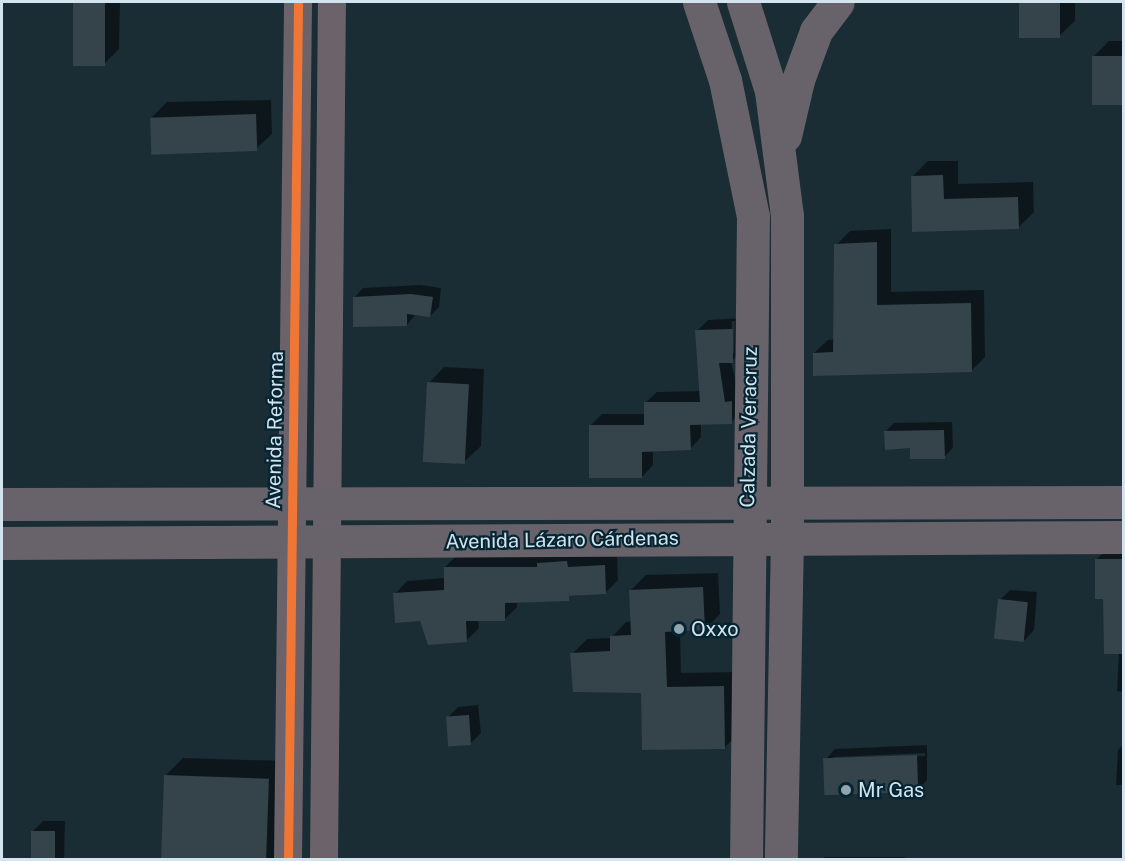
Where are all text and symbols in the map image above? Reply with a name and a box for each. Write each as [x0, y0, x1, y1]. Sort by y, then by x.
street label: Calzada Veracruz [736, 346, 762, 508]
street label: Avenida Reforma [262, 351, 288, 509]
street label: Avenida Lázaro Cárdenas [445, 526, 679, 554]
place label: Oxxo [691, 617, 739, 641]
marker: Oxxo [672, 622, 686, 636]
place label: Mr Gas [858, 778, 924, 802]
marker: Mr Gas [839, 783, 853, 797]

